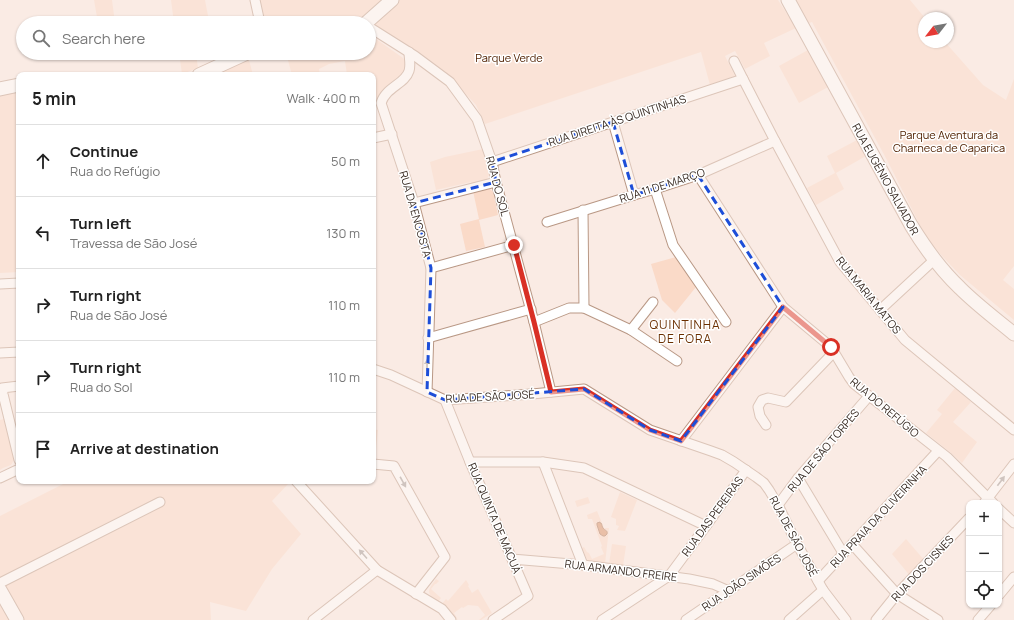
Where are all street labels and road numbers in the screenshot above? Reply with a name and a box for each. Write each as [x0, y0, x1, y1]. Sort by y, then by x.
street label: RUA DIREITA ÀS QUINTINHAS [546, 91, 688, 149]
street label: RUA EUGÉNIO SALVADOR [849, 121, 923, 238]
street label: RUA DO SOL [483, 154, 513, 218]
street label: RUA 11 DE MARÇO [617, 164, 707, 206]
street label: RUA DA ENCOSTA [396, 169, 436, 259]
street label: RUA MARIA MATOS [833, 253, 905, 337]
street label: RUA DO REFÚGIO [847, 374, 923, 440]
street label: RUA DE SÃO JOSÉ [445, 386, 535, 406]
street label: RUA DE SÃO TORPES [784, 405, 862, 495]
street label: RUA QUINTA DE MACUÁ [465, 460, 525, 576]
street label: RUA PRAIA DA OLIVEIRINHA [826, 461, 930, 571]
street label: RUA DAS PEREIRAS [678, 473, 746, 559]
street label: RUA DE SÃO JOSÉ [766, 493, 822, 579]
street label: RUA DOS CISNES [887, 532, 957, 604]
street label: RUA JOÃO SIMÕES [698, 550, 784, 614]
street label: RUA ARMANDO FREIRE [564, 556, 678, 584]

